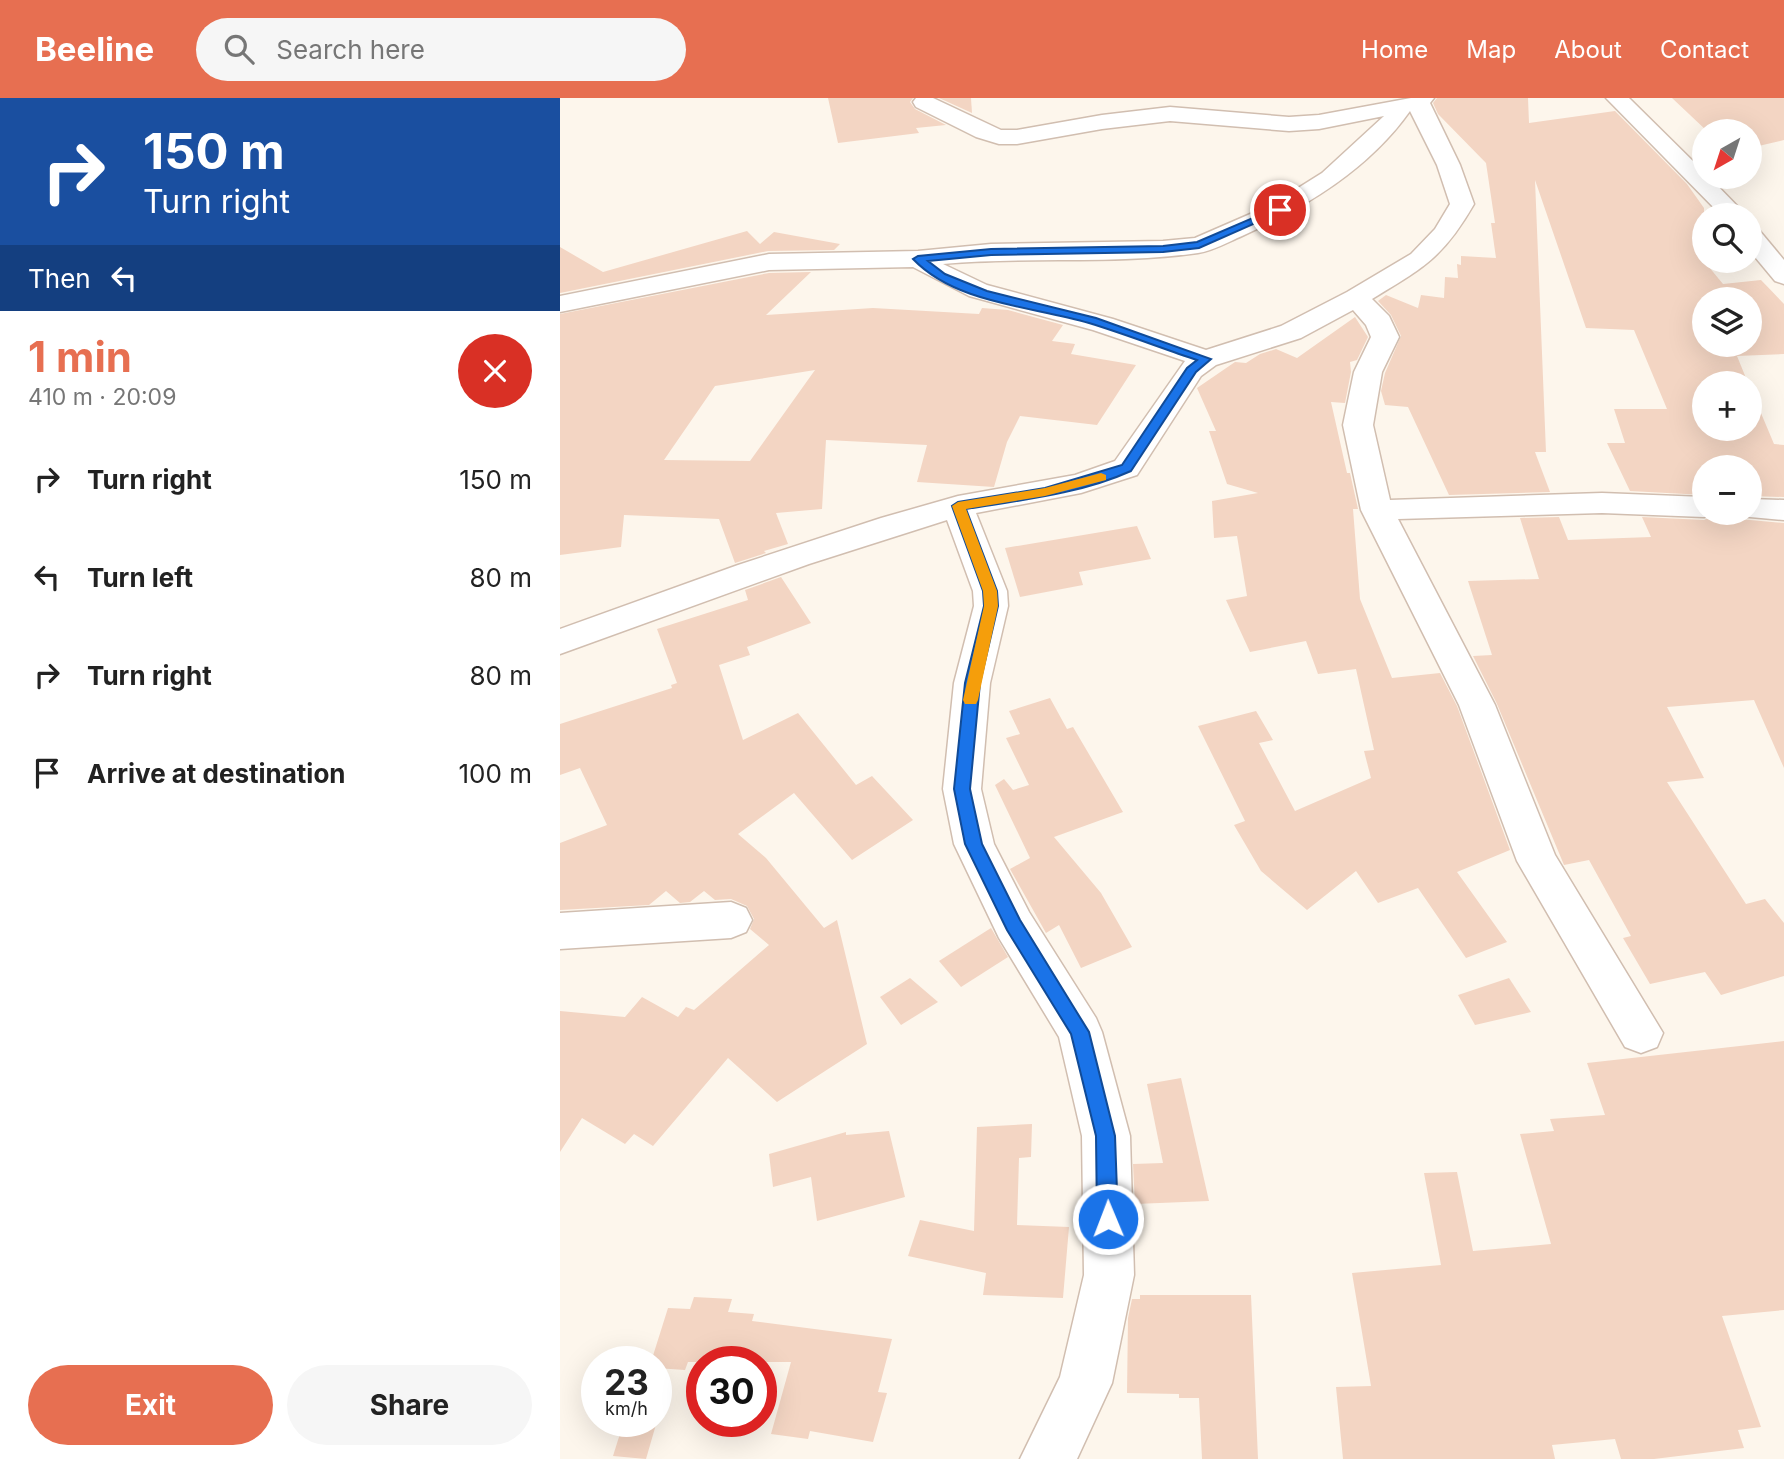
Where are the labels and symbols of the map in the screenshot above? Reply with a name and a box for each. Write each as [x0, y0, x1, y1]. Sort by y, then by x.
north arrow [1692, 119, 1762, 189]
pin [1250, 180, 1310, 240]
position arrow [1071, 1182, 1145, 1256]
speed limit sign: 30 [686, 1346, 777, 1437]

